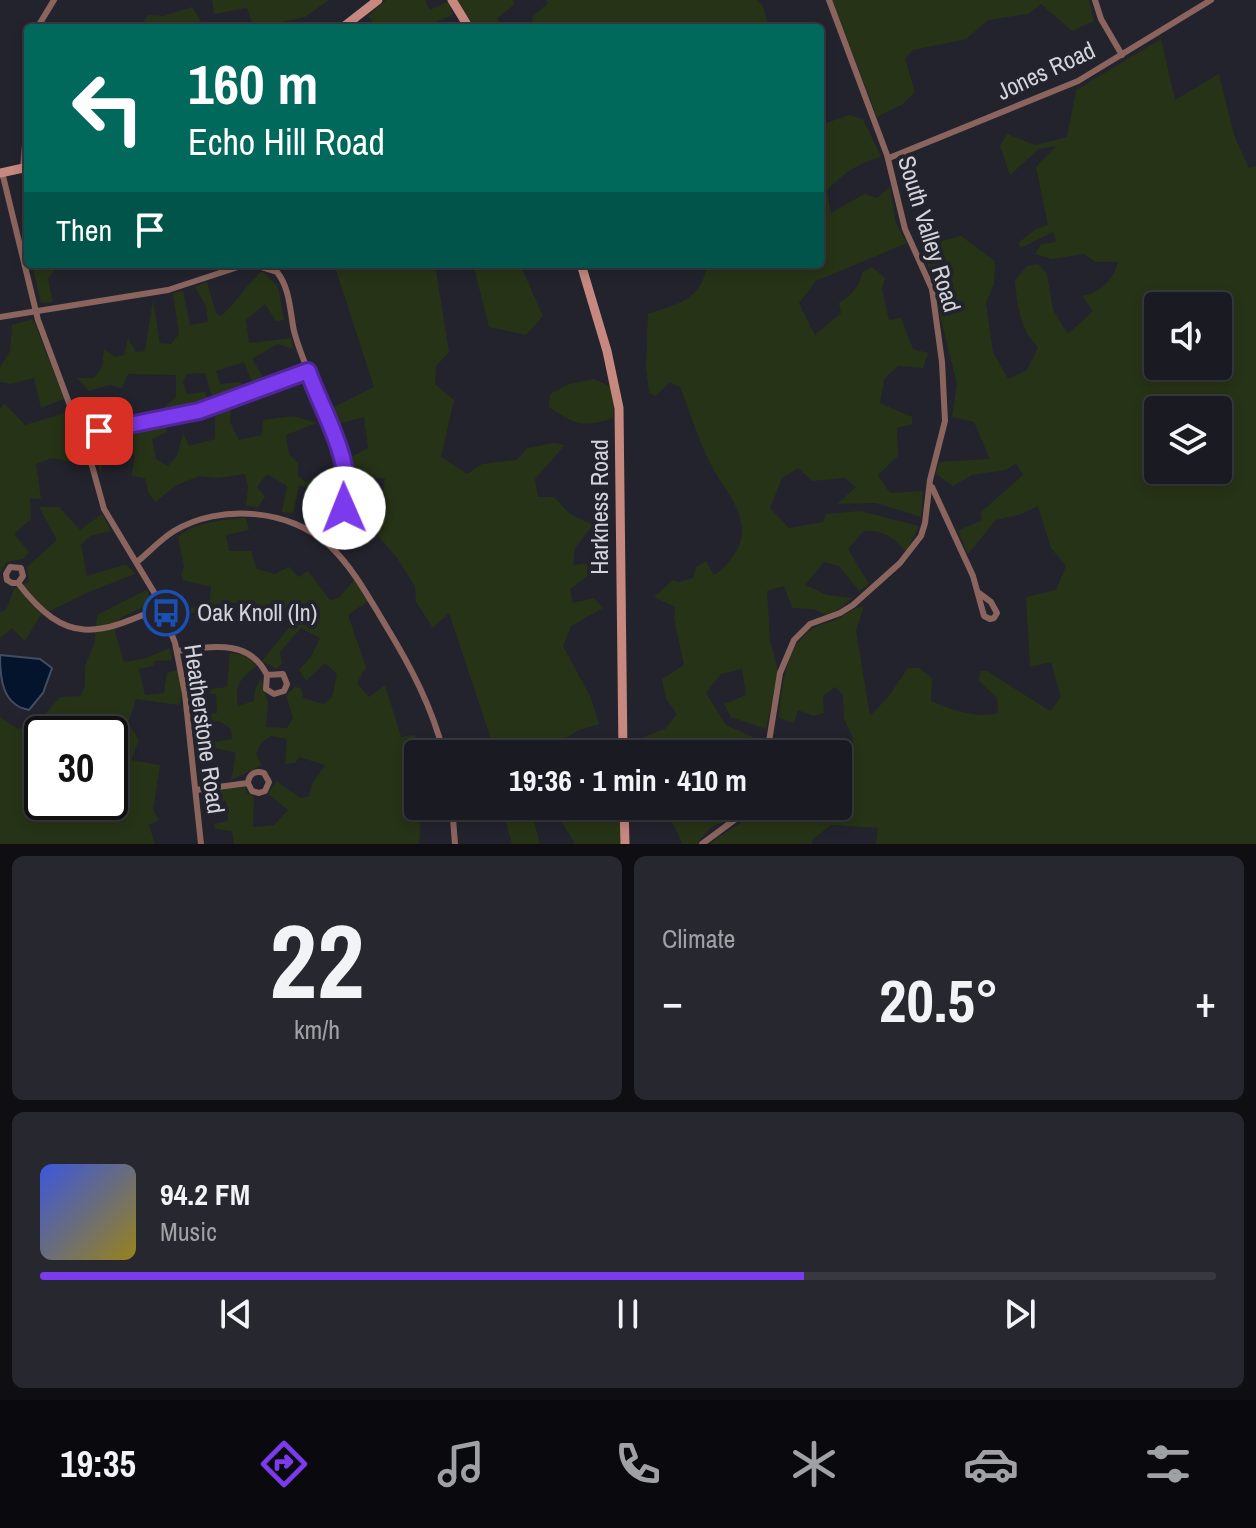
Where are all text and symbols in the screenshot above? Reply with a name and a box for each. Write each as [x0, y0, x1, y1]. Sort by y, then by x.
street label: Jones Road [991, 33, 1100, 107]
text: 160 m [188, 46, 318, 121]
icon: left [56, 56, 160, 160]
text: Echo Hill Road [188, 118, 385, 166]
street label: South Valley Road [891, 152, 969, 316]
icon: arrive [128, 208, 172, 252]
text: Then [56, 210, 112, 250]
map controls [1144, 292, 1232, 484]
button: sound [1144, 292, 1232, 380]
button: layers [1144, 396, 1232, 484]
pin [65, 397, 133, 465]
icon: arrive [77, 409, 121, 453]
street label: Harkness Road [583, 439, 615, 575]
position arrow [302, 466, 386, 550]
bus stop icon: Oak Knoll (In) [142, 589, 190, 637]
place label: Oak Knoll (In) [197, 596, 317, 628]
street label: Heatherstone Road [177, 642, 233, 816]
speed limit sign: 30 [24, 716, 128, 820]
text: 19:36 · 1 min · 410 m [509, 760, 747, 800]
text: 22 [270, 890, 364, 1030]
text: Climate [662, 921, 735, 956]
text: 20.5° [879, 960, 999, 1041]
text: − [662, 971, 683, 1031]
text: + [1195, 971, 1216, 1031]
text: km/h [294, 1012, 340, 1047]
text: 94.2 FM [160, 1174, 250, 1214]
text: Music [160, 1214, 217, 1249]
icon: previous [214, 1292, 258, 1336]
icon: pause [606, 1292, 650, 1336]
icon: next [998, 1292, 1042, 1336]
icon: directions [256, 1436, 312, 1492]
icon: music [433, 1436, 489, 1492]
icon: phone [610, 1436, 666, 1492]
icon: climate [786, 1436, 842, 1492]
icon: car [963, 1436, 1019, 1492]
icon: filters [1140, 1436, 1196, 1492]
text: 19:35 [60, 1440, 136, 1488]

